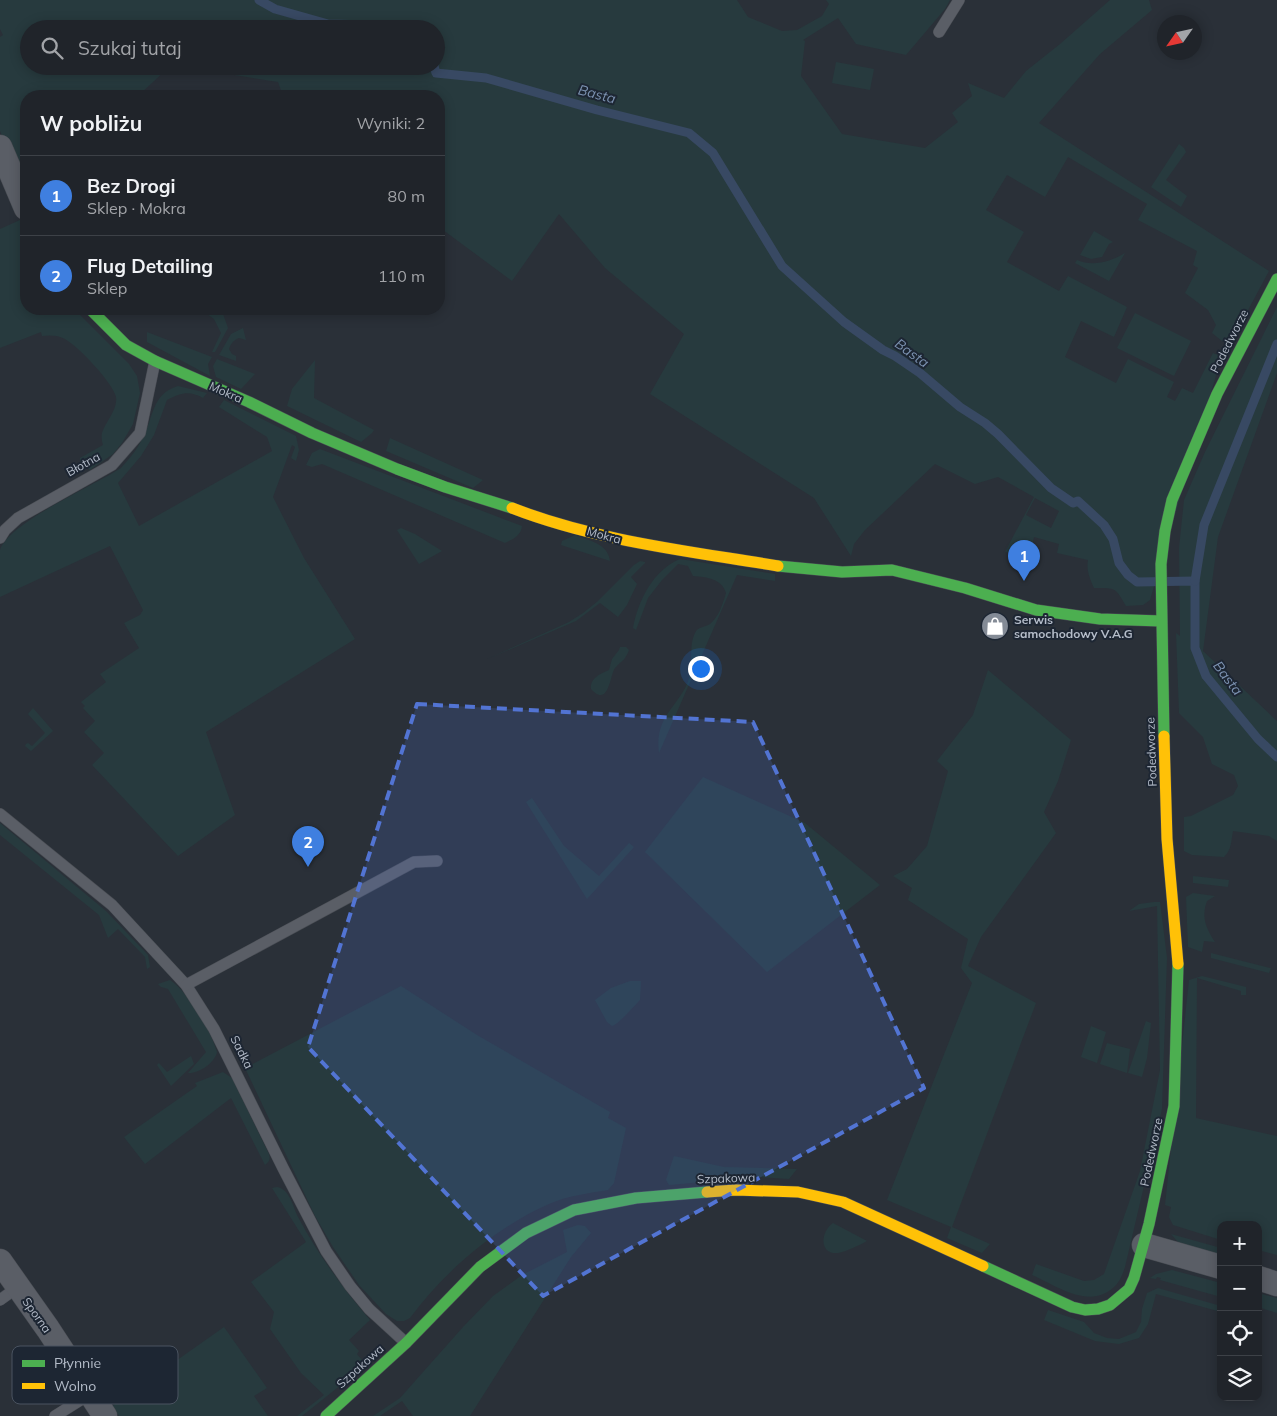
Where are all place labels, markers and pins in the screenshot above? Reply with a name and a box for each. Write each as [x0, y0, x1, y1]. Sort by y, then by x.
pin: 1 [1008, 540, 1040, 581]
shop icon: Serwis samochodowy V.A.G [980, 611, 1010, 641]
place label: Serwis samochodowy V.A.G [1014, 612, 1133, 641]
pin: 2 [292, 826, 324, 867]

